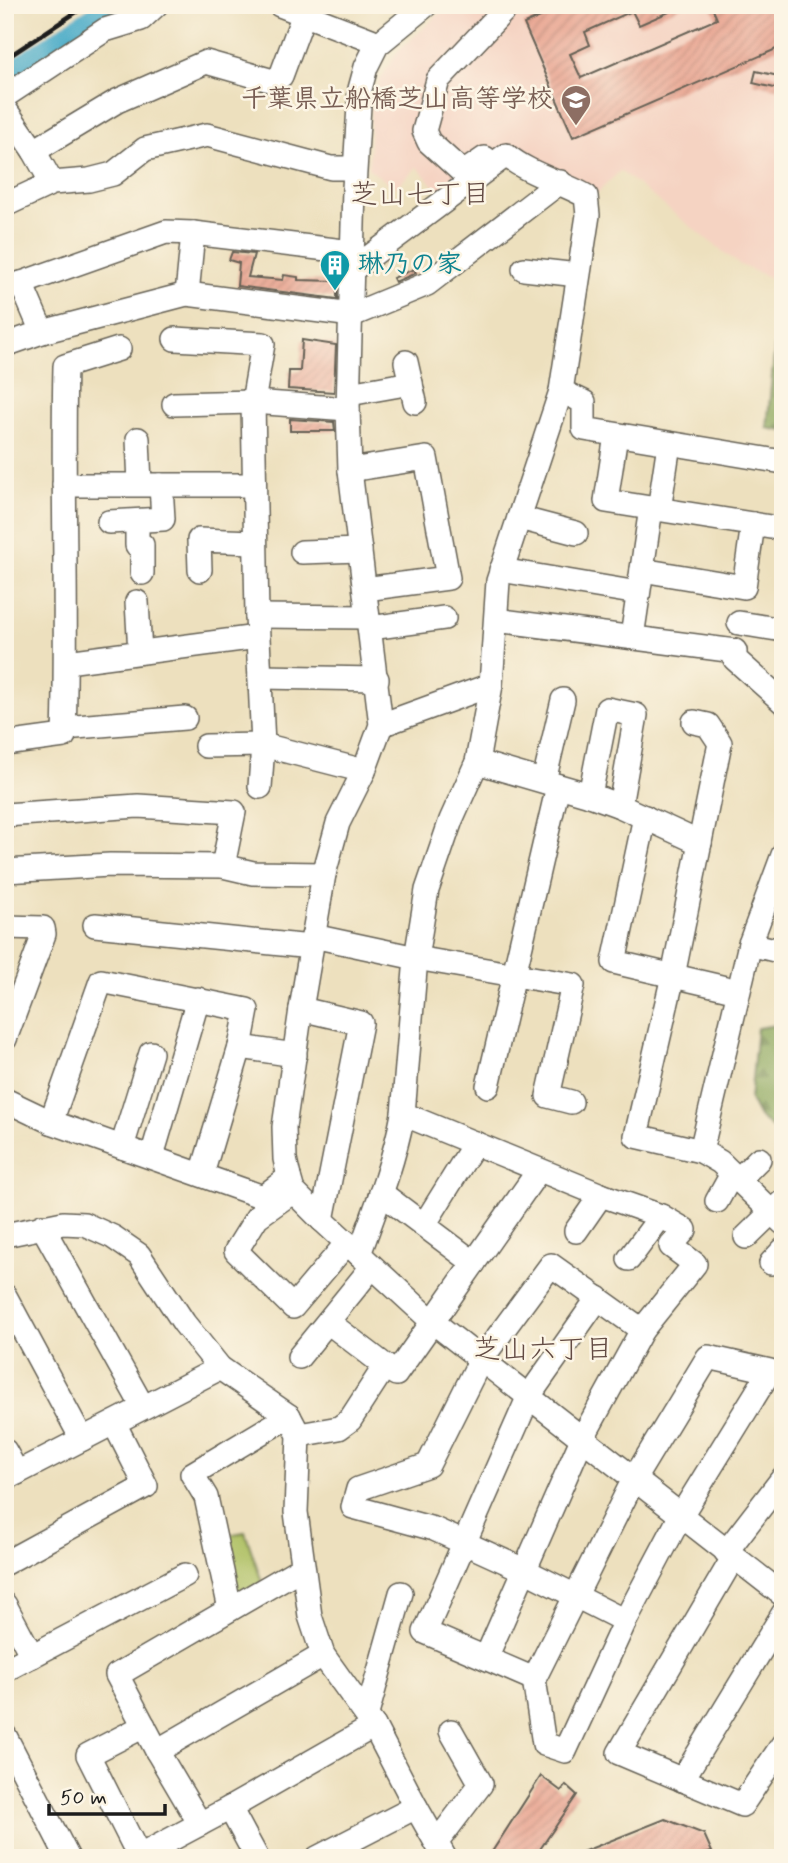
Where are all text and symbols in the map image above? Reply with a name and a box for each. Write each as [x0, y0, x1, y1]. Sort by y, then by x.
place label: 千葉県立船橋芝山高等学校 [241, 83, 553, 117]
school or university icon: 千葉県立船橋芝山高等学校 [559, 83, 593, 127]
district label: 芝山七丁目 [350, 177, 490, 214]
building icon: 琳乃の家 [318, 248, 352, 292]
place label: 琳乃の家 [358, 248, 462, 282]
district label: 芝山六丁目 [473, 1332, 613, 1369]
scale bar [49, 1772, 164, 1816]
text: 50 m [60, 1784, 107, 1812]

